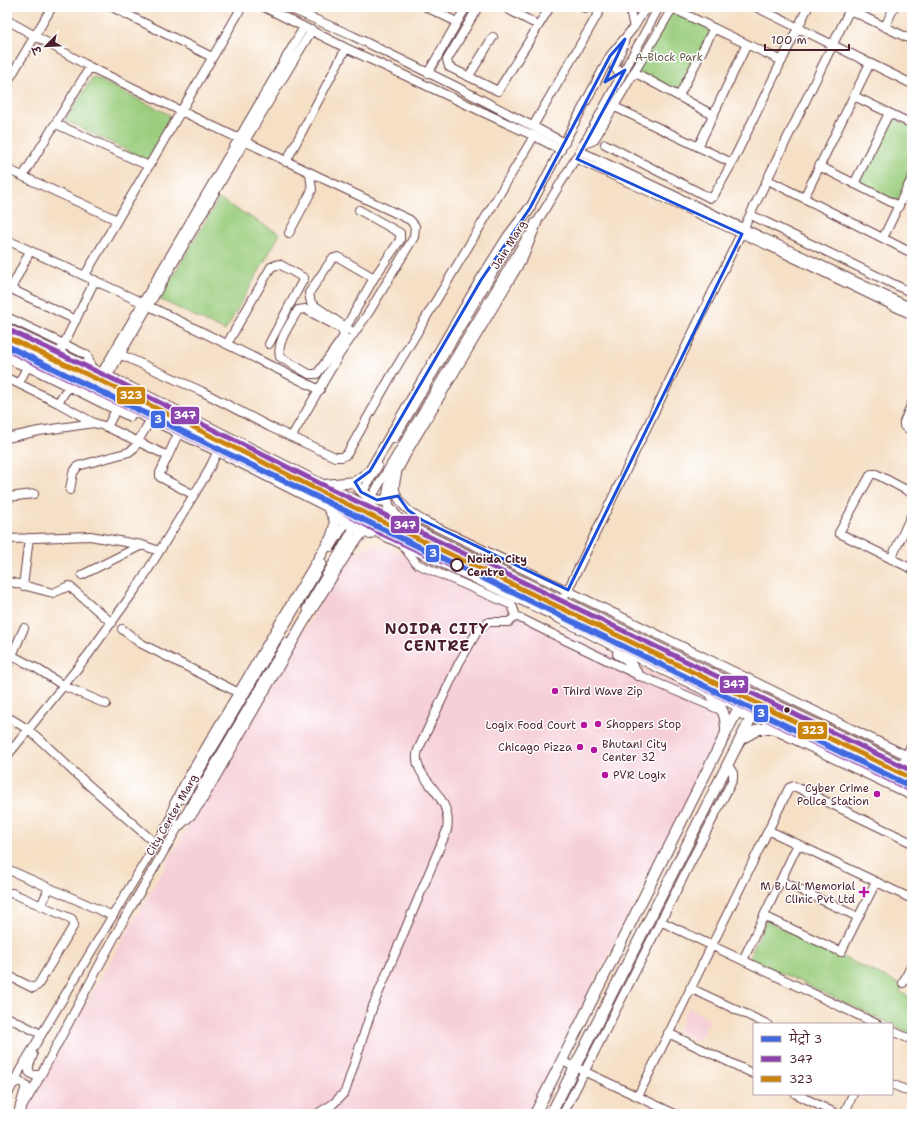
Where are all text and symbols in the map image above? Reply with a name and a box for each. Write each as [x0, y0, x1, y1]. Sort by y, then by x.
north arrow [26, 26, 66, 66]
scale bar [765, 26, 849, 52]
text: 100 m [771, 32, 807, 48]
text: उ [28, 42, 46, 57]
park label: A-Block Park [635, 50, 703, 65]
street label: Jain Marg [488, 217, 530, 272]
line badge: 323 [116, 386, 146, 405]
text: 323 [120, 388, 143, 403]
line badge: 347 [170, 406, 200, 425]
text: 347 [174, 408, 197, 423]
line badge: 3 [150, 410, 166, 429]
text: 3 [154, 412, 162, 427]
line badge: 347 [390, 515, 420, 534]
text: 347 [394, 518, 417, 533]
line badge: 3 [425, 544, 440, 563]
text: 3 [429, 546, 437, 561]
place label: Noida City Centre [467, 552, 527, 580]
marker: Noida City Centre [450, 558, 464, 572]
district label: NOIDA CITY CENTRE [385, 619, 489, 656]
line badge: 347 [719, 675, 749, 694]
text: 347 [723, 677, 746, 692]
place label: Third Wave Zip [563, 684, 643, 699]
marker: Third Wave Zip [550, 686, 560, 696]
line badge: 3 [753, 704, 769, 723]
unlabelled marker [782, 705, 792, 715]
text: 3 [757, 706, 765, 721]
place label: Shoppers Stop [606, 717, 681, 732]
place label: Logix Food Court [485, 718, 576, 733]
marker: Shoppers Stop [593, 719, 603, 729]
marker: Logix Food Court [579, 720, 589, 730]
line badge: 323 [797, 721, 828, 740]
text: 323 [802, 723, 825, 738]
place label: Bhutani City Center 32 [602, 737, 667, 765]
place label: Chicago Pizza [498, 740, 572, 755]
marker: Chicago Pizza [575, 742, 585, 752]
marker: Bhutani City Center 32 [589, 745, 599, 755]
place label: PVR Logix [613, 768, 666, 783]
marker: PVR Logix [600, 770, 610, 780]
street label: City Center Marg [143, 771, 202, 858]
place label: Cyber Crime Police Station [797, 781, 869, 809]
marker: Cyber Crime Police Station [872, 789, 882, 799]
place label: M B Lal Memorial Clinic Pvt Ltd [760, 879, 856, 907]
marker: M B Lal Memorial Clinic Pvt Ltd [858, 886, 870, 898]
legend [753, 1023, 893, 1095]
text: मेट्रो 3 [788, 1028, 822, 1047]
text: 347 [789, 1051, 813, 1067]
text: 323 [789, 1071, 813, 1087]

